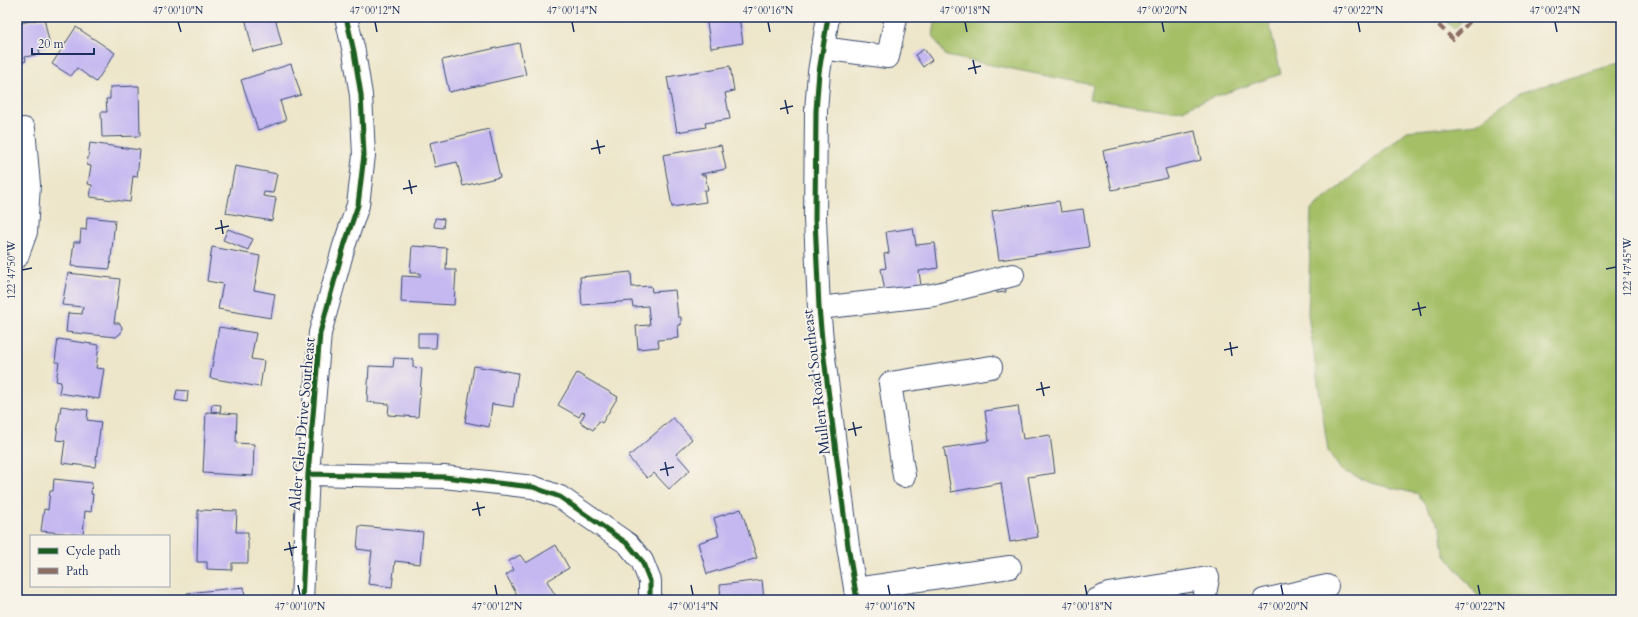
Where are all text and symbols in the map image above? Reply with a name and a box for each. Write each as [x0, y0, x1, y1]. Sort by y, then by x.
text: 47°00'10"N [153, 4, 204, 18]
text: 47°00'12"N [350, 4, 401, 18]
text: 47°00'14"N [547, 4, 598, 18]
text: 47°00'16"N [743, 4, 794, 18]
text: 47°00'18"N [940, 4, 991, 18]
text: 47°00'20"N [1137, 4, 1188, 18]
text: 47°00'22"N [1333, 4, 1384, 18]
text: 47°00'24"N [1530, 4, 1581, 18]
scale bar [32, 30, 94, 56]
text: 20 m [38, 36, 65, 52]
text: 122°47'45"W [1621, 237, 1635, 296]
text: 122°47'50"W [5, 240, 19, 299]
street label: Mullen Road Southeast [797, 308, 835, 456]
street label: Alder Glen Drive Southeast [284, 336, 320, 512]
legend [30, 535, 170, 587]
text: Cycle path [66, 543, 121, 559]
text: Path [66, 563, 89, 579]
text: 47°00'10"N [275, 600, 326, 614]
text: 47°00'12"N [472, 600, 523, 614]
text: 47°00'14"N [668, 600, 719, 614]
text: 47°00'16"N [865, 600, 916, 614]
text: 47°00'18"N [1062, 600, 1113, 614]
text: 47°00'20"N [1258, 600, 1309, 614]
text: 47°00'22"N [1455, 600, 1506, 614]

